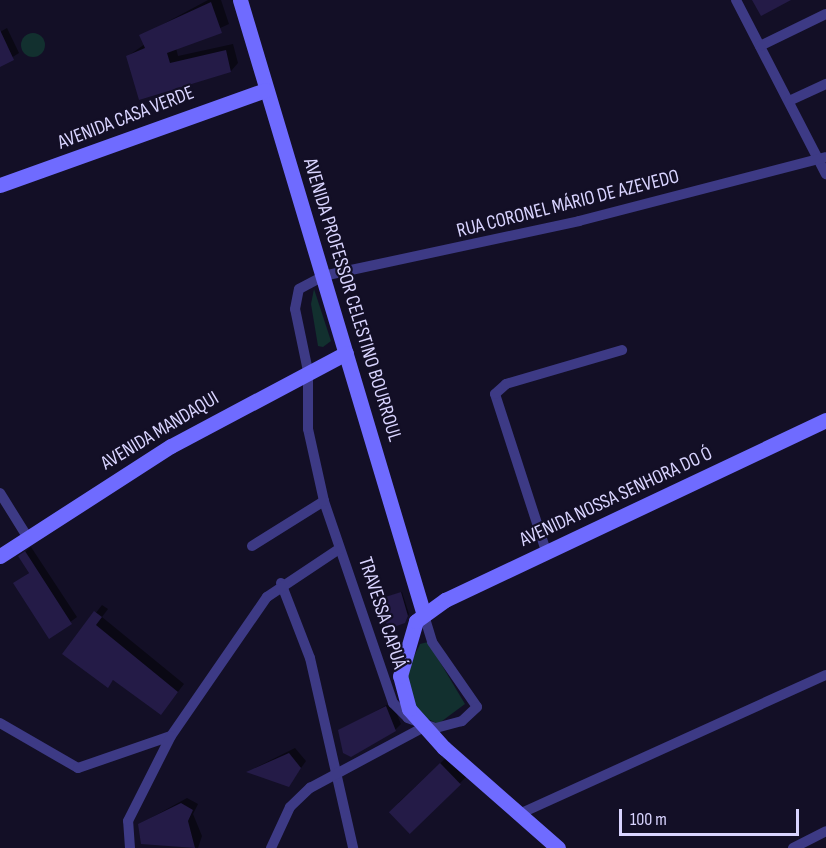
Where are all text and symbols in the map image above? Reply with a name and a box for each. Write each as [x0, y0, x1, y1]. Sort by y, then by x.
street label: AVENIDA CASA VERDE [55, 81, 197, 155]
street label: AVENIDA PROFESSOR CELESTINO BOURROUL [297, 155, 407, 445]
street label: RUA CORONEL MÁRIO DE AZEVEDO [454, 165, 682, 243]
street label: AVENIDA MANDAQUI [97, 386, 223, 476]
street label: AVENIDA NOSSA SENHORA DO Ó [516, 442, 716, 552]
street label: TRAVESSA CAPUÁ [353, 554, 411, 672]
scale bar [622, 797, 802, 835]
text: 100 m [630, 809, 667, 830]

